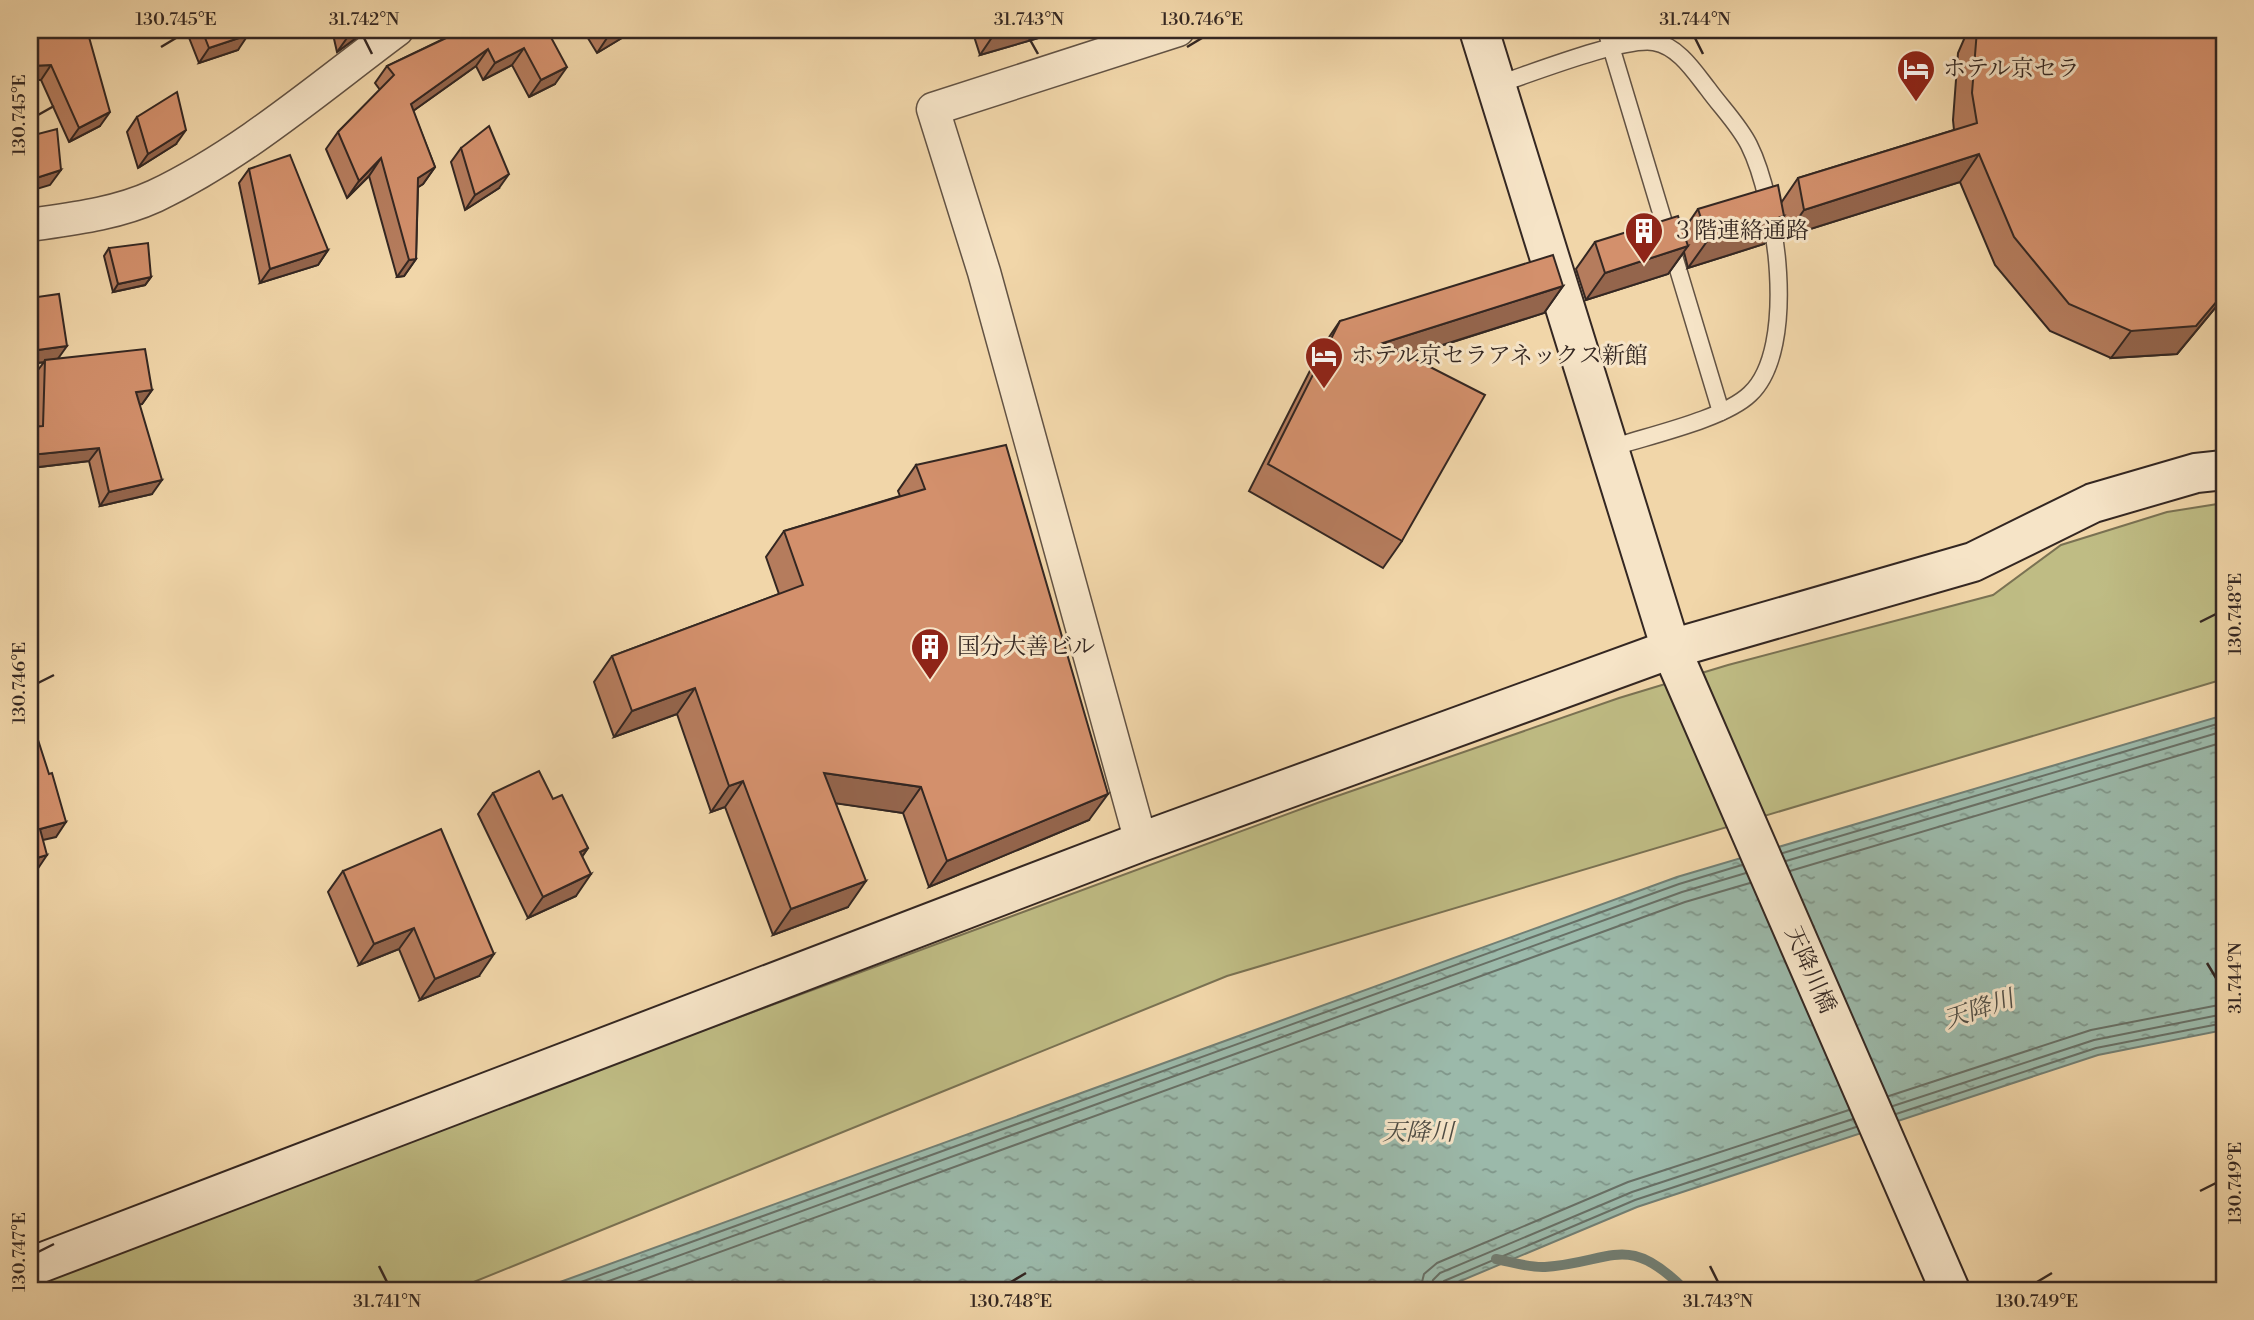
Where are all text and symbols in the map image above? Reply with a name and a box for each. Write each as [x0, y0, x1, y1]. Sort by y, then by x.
text: 130.745°E [135, 8, 217, 31]
text: 31.742°N [329, 8, 400, 31]
text: 31.743°N [994, 8, 1065, 31]
text: 130.746°E [1161, 8, 1243, 31]
text: 31.744°N [1659, 8, 1731, 31]
hotel icon: ホテル京セラ [1895, 48, 1937, 103]
place label: ホテル京セラ [1943, 55, 2080, 83]
text: 130.745°E [8, 74, 31, 156]
building icon: ３階連絡通路 [1623, 210, 1665, 265]
place label: ３階連絡通路 [1671, 217, 1809, 245]
hotel icon: ホテル京セラアネックス新館 [1303, 335, 1345, 390]
place label: ホテル京セラアネックス新館 [1351, 342, 1648, 370]
text: 130.748°E [2224, 573, 2247, 655]
building icon: 国分大善ビル [909, 626, 951, 681]
place label: 国分大善ビル [957, 633, 1095, 661]
text: 130.746°E [8, 642, 31, 724]
street label: 天降川橋 [1779, 922, 1841, 1018]
text: 31.744°N [2224, 942, 2247, 1014]
water label: 天降川 [1940, 983, 2021, 1036]
water label: 天降川 [1382, 1118, 1457, 1148]
text: 130.749°E [2224, 1142, 2247, 1224]
text: 130.747°E [8, 1212, 31, 1292]
text: 31.741°N [353, 1290, 422, 1313]
text: 130.748°E [970, 1290, 1052, 1313]
text: 31.743°N [1683, 1290, 1754, 1313]
text: 130.749°E [1996, 1290, 2078, 1313]

